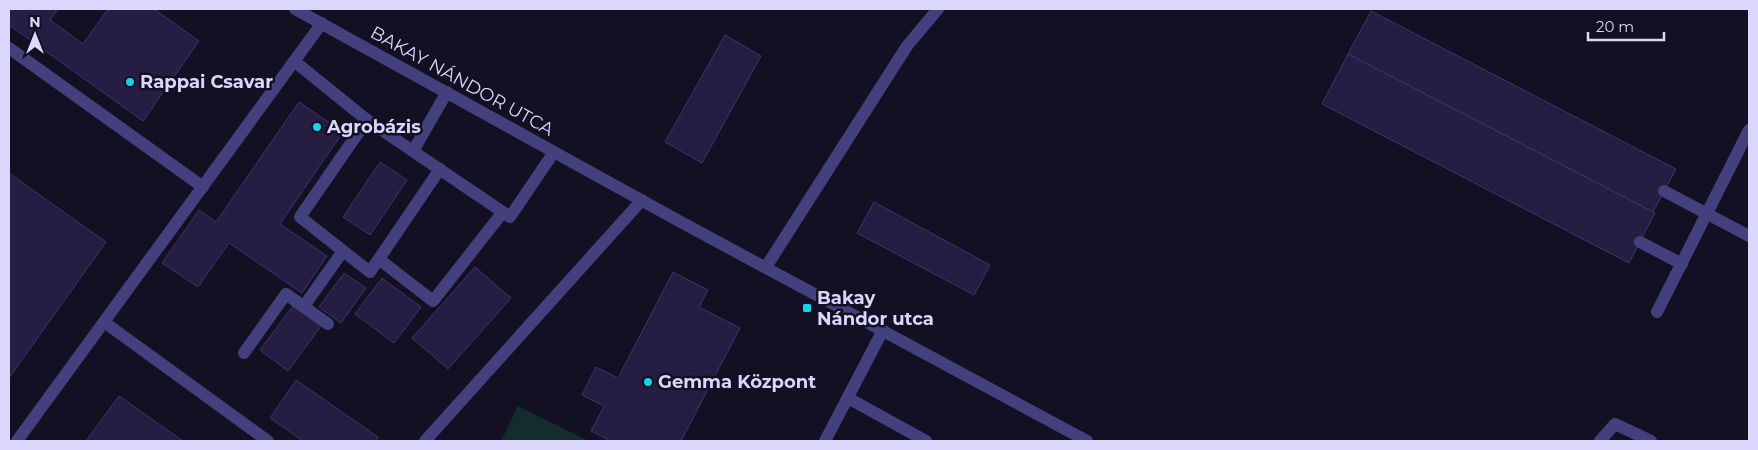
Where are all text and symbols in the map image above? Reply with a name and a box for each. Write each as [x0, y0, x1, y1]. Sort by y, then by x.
north arrow [10, 10, 60, 60]
scale bar [1588, 10, 1664, 42]
text: N [29, 13, 41, 31]
text: 20 m [1596, 17, 1634, 36]
street label: BAKAY NÁNDOR UTCA [366, 21, 558, 141]
place label: Rappai Csavar [140, 71, 273, 93]
marker: Rappai Csavar [124, 76, 136, 88]
place label: Agrobázis [326, 116, 421, 138]
marker: Agrobázis [311, 121, 323, 133]
place label: Bakay Nándor utca [817, 287, 934, 330]
marker: Bakay Nándor utca [801, 302, 813, 314]
place label: Gemma Központ [658, 371, 816, 393]
marker: Gemma Központ [642, 376, 654, 388]

